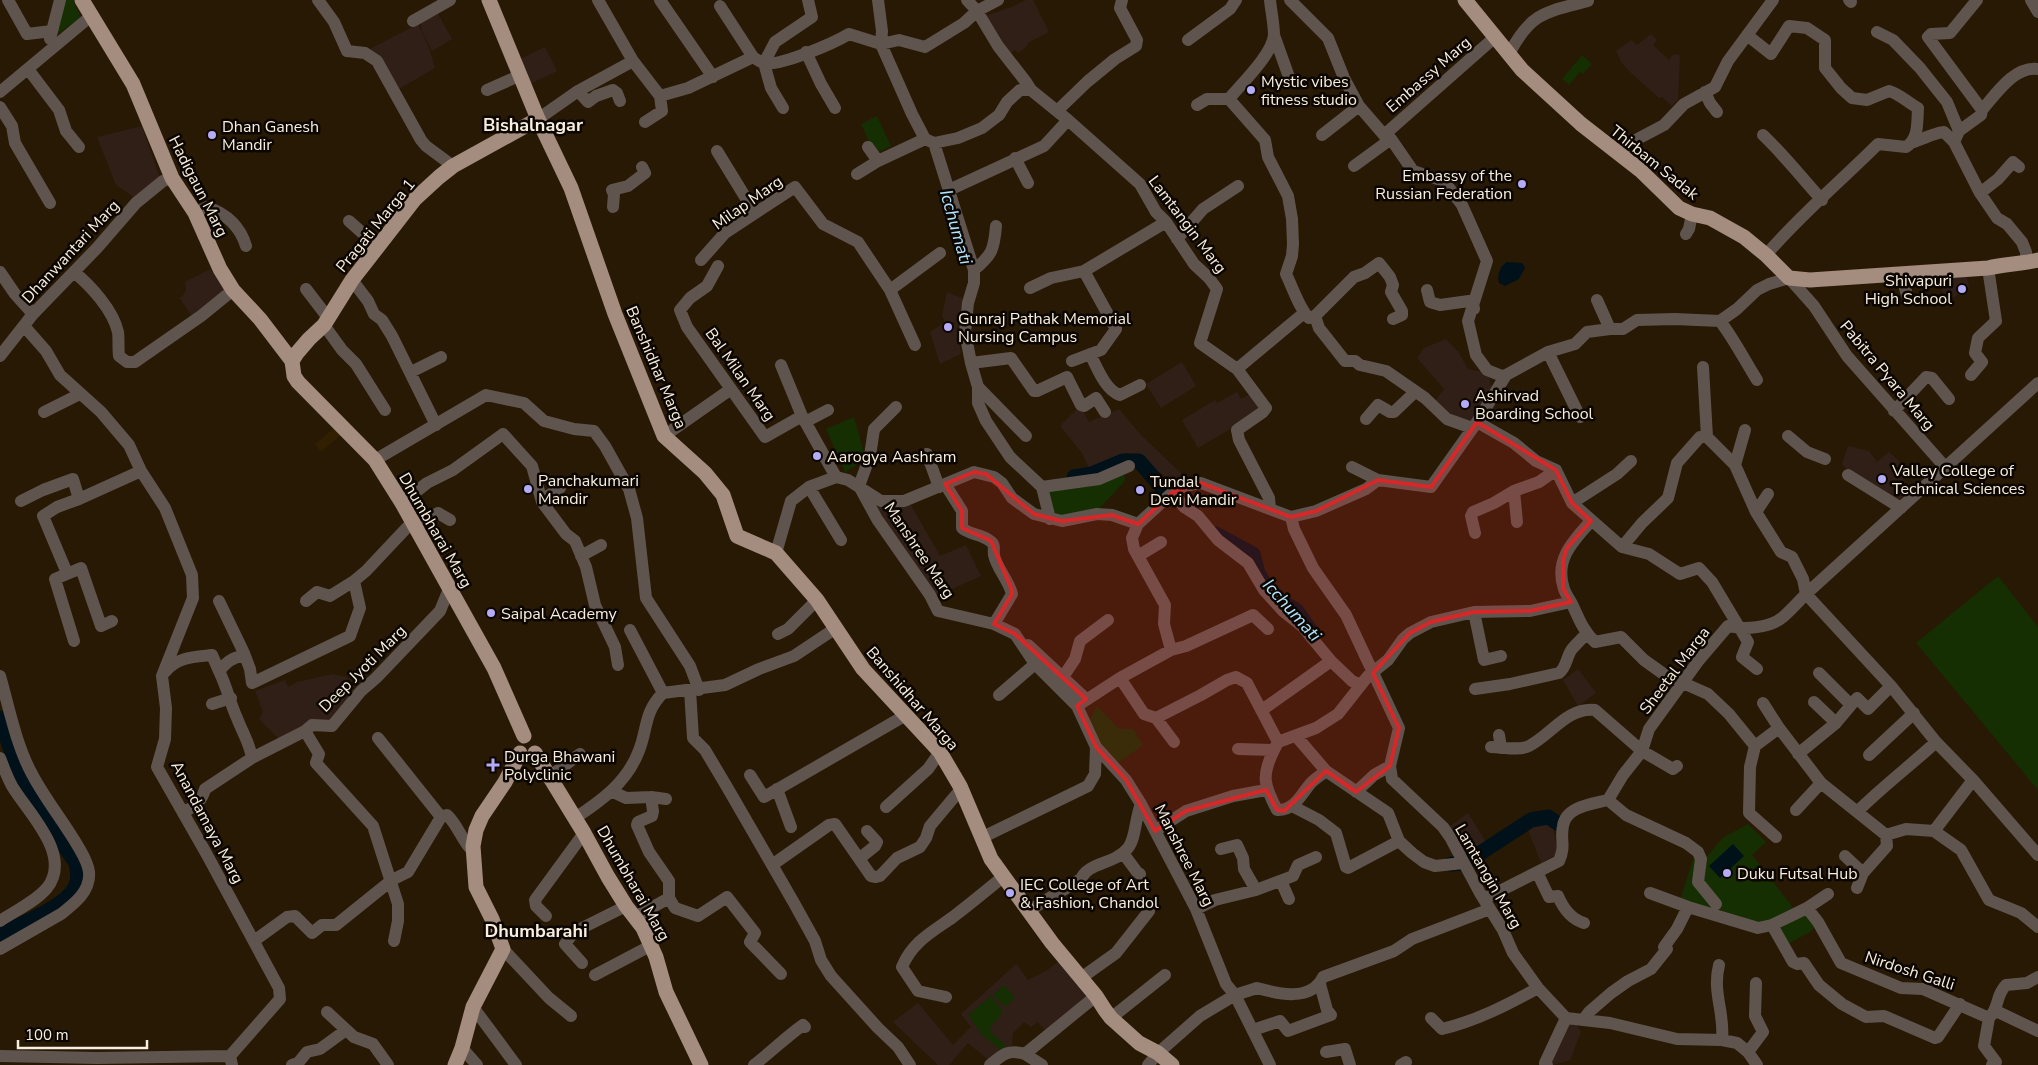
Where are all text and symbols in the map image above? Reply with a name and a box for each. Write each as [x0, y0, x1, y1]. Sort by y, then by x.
street label: Embassy Marg [1382, 32, 1476, 118]
place label: Mystic vibes fitness studio [1261, 71, 1357, 111]
marker: Mystic vibes fitness studio [1245, 84, 1257, 96]
district label: Bishalnagar [483, 113, 583, 137]
place label: Dhan Ganesh Mandir [222, 116, 319, 156]
street label: Thirbam Sadak [1606, 120, 1704, 206]
marker: Dhan Ganesh Mandir [206, 129, 218, 141]
street label: Hadigaun Marg [163, 132, 233, 241]
place label: Embassy of the Russian Federation [1375, 165, 1512, 205]
street label: Milap Marg [708, 171, 787, 235]
street label: Lamtangin Marg [1143, 171, 1231, 278]
street label: Pragati Marga 1 [331, 174, 420, 277]
marker: Embassy of the Russian Federation [1516, 178, 1528, 190]
water label: Icchumati [934, 187, 978, 268]
street label: Dhanwantari Marg [17, 195, 125, 308]
place label: Shivapuri High School [1865, 270, 1952, 310]
marker: Shivapuri High School [1956, 283, 1968, 295]
street label: Banshidhar Marga [620, 303, 692, 432]
place label: Gunraj Pathak Memorial Nursing Campus [958, 308, 1131, 348]
street label: Pabitra Pyara Marg [1835, 316, 1940, 435]
marker: Gunraj Pathak Memorial Nursing Campus [942, 321, 954, 333]
street label: Bal Milan Marg [700, 324, 780, 426]
place label: Ashirvad Boarding School [1475, 385, 1594, 425]
marker: Ashirvad Boarding School [1459, 398, 1471, 410]
place label: Aarogya Aashram [827, 446, 956, 468]
marker: Aarogya Aashram [811, 450, 823, 462]
place label: Valley College of Technical Sciences [1891, 460, 2025, 500]
street label: Dhumbharai Marg [393, 469, 477, 592]
place label: Panchakumari Mandir [538, 470, 639, 510]
place label: Tundal Devi Mandir [1150, 471, 1237, 511]
marker: Valley College of Technical Sciences [1876, 473, 1888, 485]
marker: Panchakumari Mandir [522, 483, 534, 495]
marker: Tundal Devi Mandir [1134, 484, 1146, 496]
street label: Manshree Marg [879, 498, 960, 603]
water label: Icchumati [1257, 573, 1327, 647]
place label: Saipal Academy [501, 603, 618, 625]
marker: Saipal Academy [485, 607, 497, 619]
street label: Deep Jyoti Marg [314, 620, 411, 717]
street label: Sheetal Marga [1635, 622, 1715, 719]
street label: Banshidhar Marga [861, 642, 964, 755]
place label: Durga Bhawani Polyclinic [504, 746, 615, 786]
street label: Anandamaya Marg [165, 757, 249, 888]
marker: Durga Bhawani Polyclinic [486, 758, 500, 772]
street label: Manshree Marg [1149, 801, 1219, 910]
street label: Lamtangin Marg [1449, 820, 1527, 933]
street label: Dhumbharai Marg [591, 822, 675, 945]
place label: Duku Futsal Hub [1737, 863, 1858, 885]
marker: Duku Futsal Hub [1721, 867, 1733, 879]
place label: IEC College of Art & Fashion, Chandol [1020, 874, 1159, 914]
marker: IEC College of Art & Fashion, Chandol [1004, 887, 1016, 899]
district label: Dhumbarahi [484, 919, 588, 943]
street label: Nirdosh Galli [1862, 946, 1958, 996]
scale bar [18, 1018, 146, 1050]
text: 100 m [25, 1025, 69, 1045]

